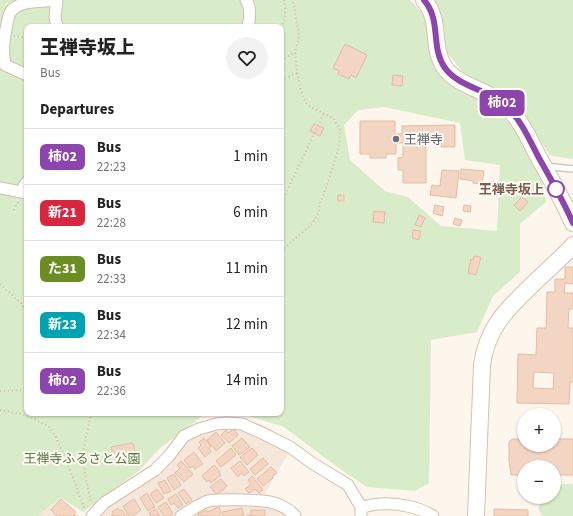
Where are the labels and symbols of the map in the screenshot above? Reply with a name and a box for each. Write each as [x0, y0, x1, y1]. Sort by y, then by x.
line badge: 柿02 [479, 90, 525, 116]
place label: 王禅寺 [404, 131, 443, 149]
marker: 王禅寺 [391, 134, 401, 144]
marker: 王禅寺坂上 [547, 180, 565, 198]
place label: 王禅寺坂上 [479, 181, 544, 199]
park label: 王禅寺ふるさと公園 [23, 450, 141, 468]

